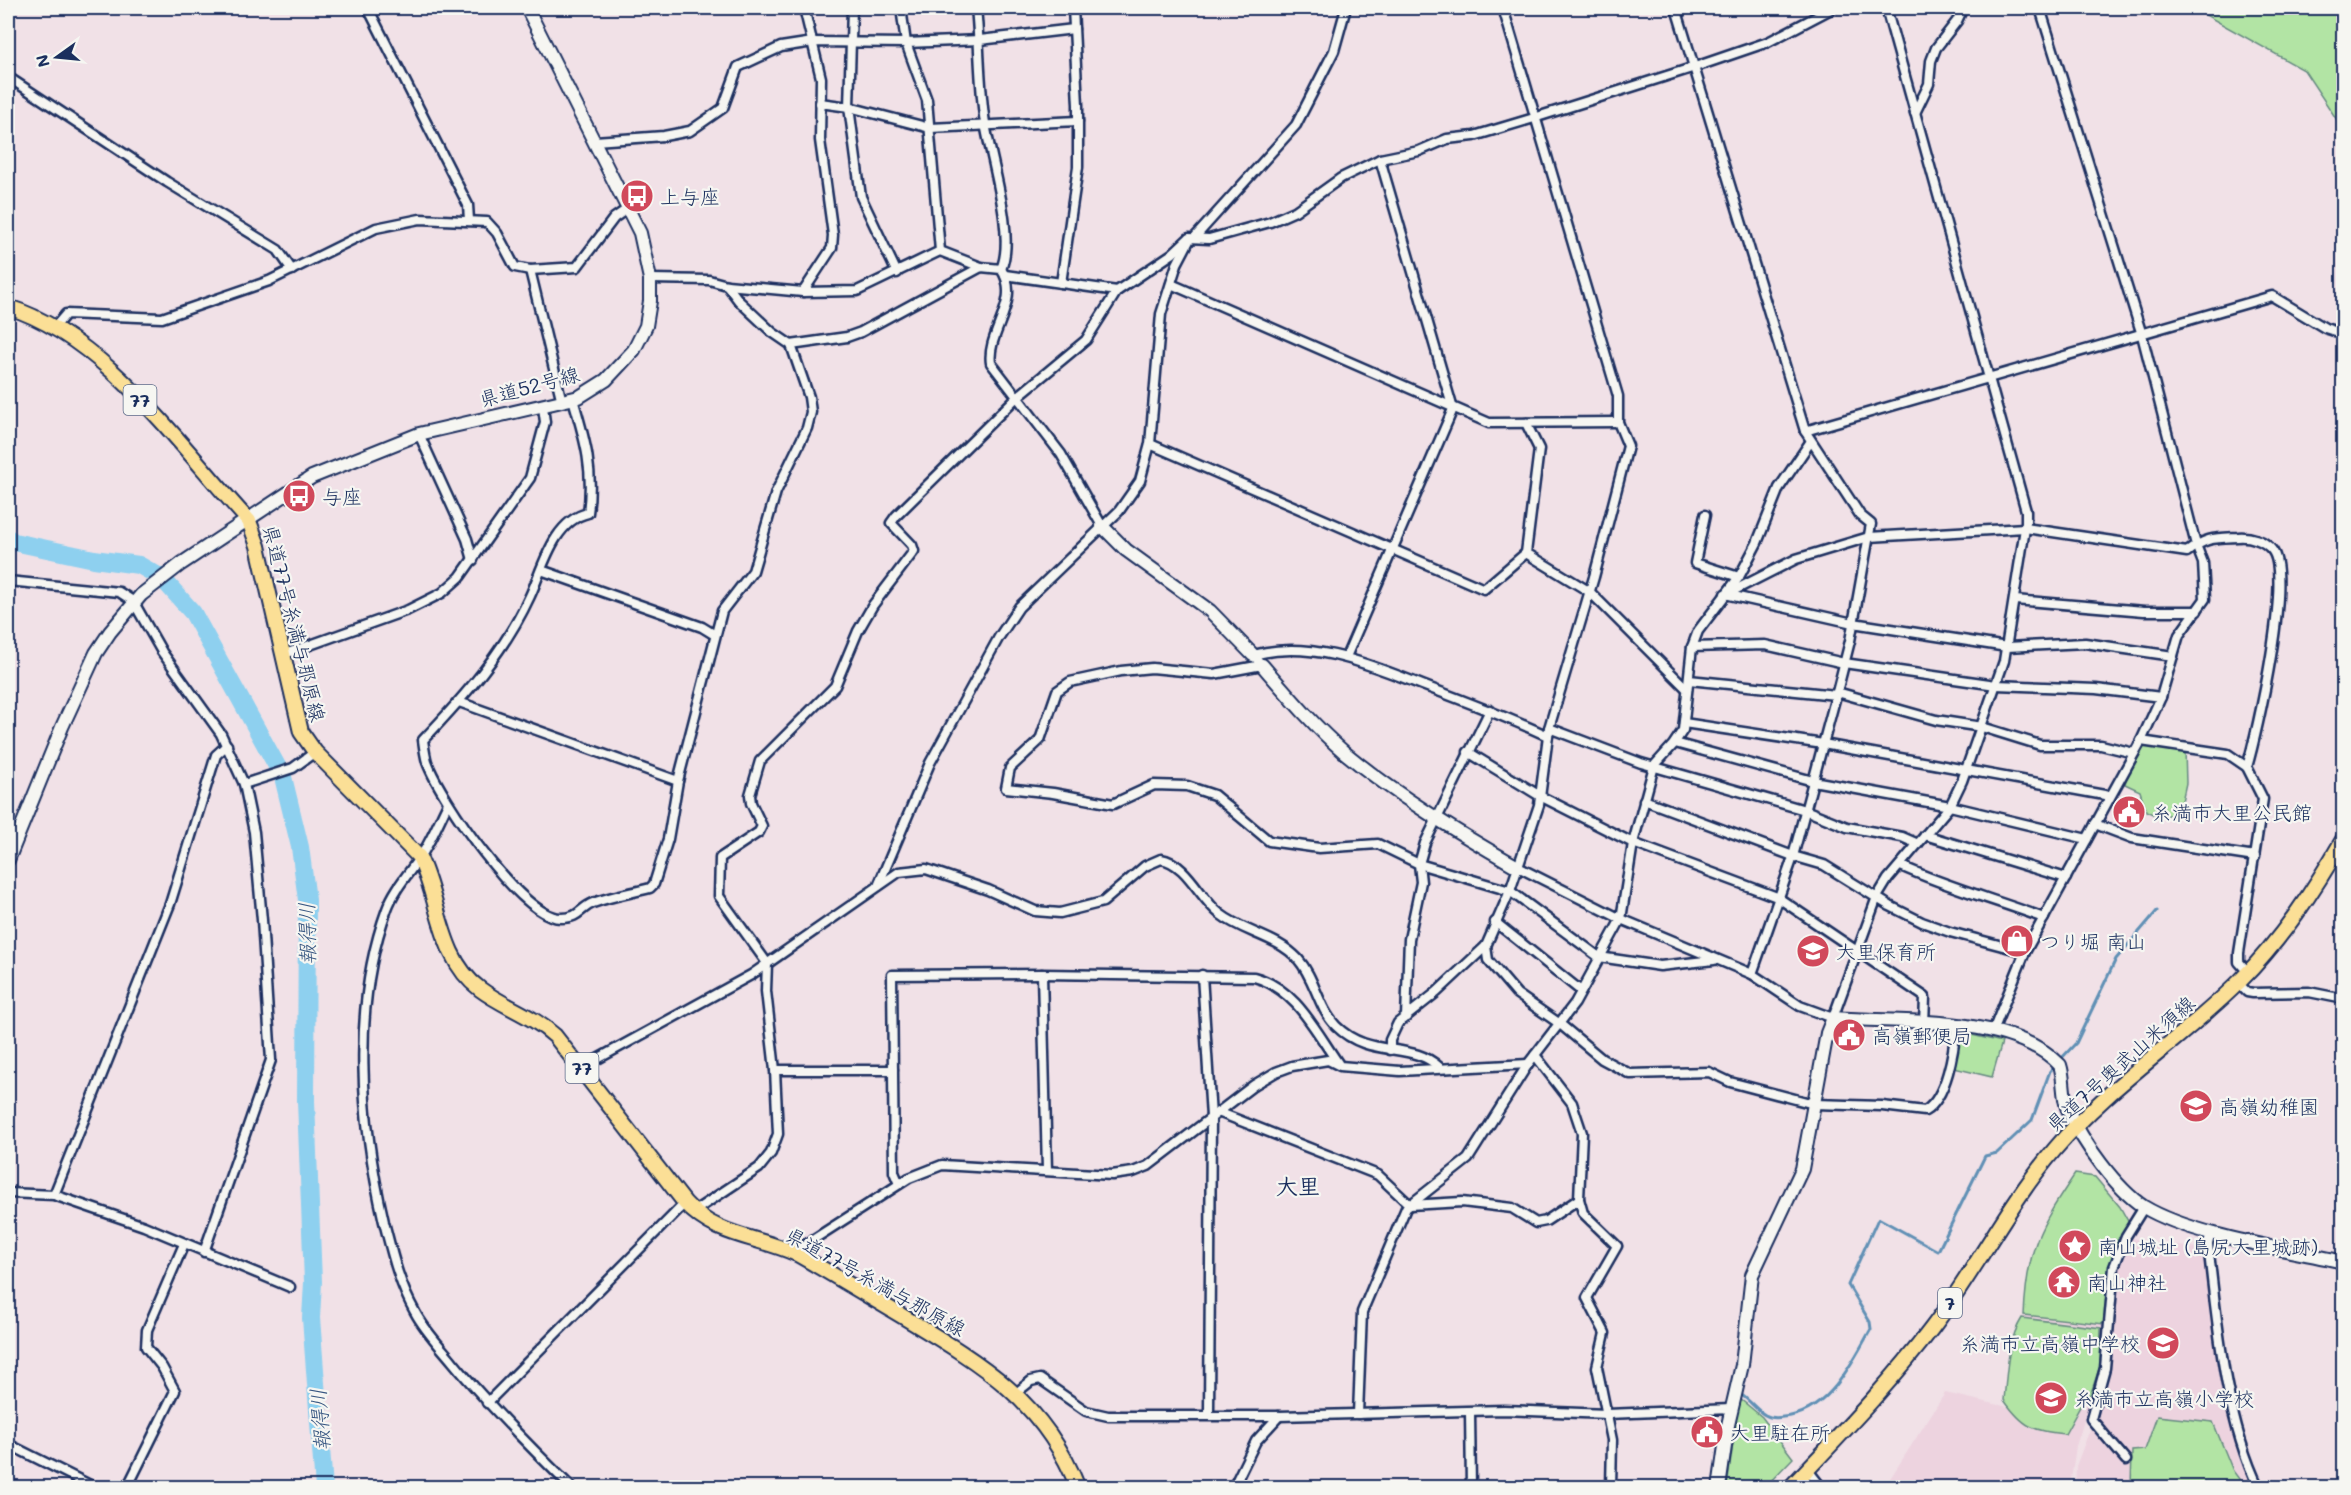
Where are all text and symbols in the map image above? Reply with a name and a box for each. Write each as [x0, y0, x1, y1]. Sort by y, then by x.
north arrow [27, 27, 87, 87]
text: N [30, 52, 54, 70]
bus stop icon: 上与座 [619, 178, 655, 214]
place label: 上与座 [660, 183, 720, 209]
street label: 県道52号線 [476, 360, 582, 412]
road number: 77 [124, 385, 156, 415]
bus stop icon: 与座 [281, 478, 317, 514]
place label: 与座 [322, 483, 362, 509]
street label: 県道77号糸満与那原線 [258, 522, 332, 724]
public building icon: 糸満市大里公民館 [2111, 794, 2147, 830]
place label: 糸満市大里公民館 [2152, 799, 2312, 825]
water label: 報得川 [292, 902, 320, 966]
shop icon: つり堀 南山 [1999, 923, 2035, 959]
place label: つり堀 南山 [2040, 928, 2146, 954]
school or university icon: 大里保育所 [1795, 933, 1831, 969]
place label: 大里保育所 [1836, 938, 1936, 964]
street label: 県道7号奥武山米須線 [2040, 989, 2200, 1137]
public building icon: 高嶺郵便局 [1831, 1017, 1867, 1053]
place label: 高嶺郵便局 [1872, 1022, 1972, 1048]
road number: 77 [566, 1053, 598, 1083]
school or university icon: 高嶺幼稚園 [2178, 1088, 2214, 1124]
place label: 高嶺幼稚園 [2219, 1093, 2319, 1119]
district label: 大里 [1276, 1171, 1320, 1200]
street label: 県道77号糸満与那原線 [781, 1221, 971, 1341]
place icon: 南山城址 (島尻大里城跡) [2057, 1228, 2093, 1264]
place label: 南山城址 (島尻大里城跡) [2098, 1233, 2318, 1259]
temple icon: 南山神社 [2046, 1264, 2082, 1300]
place label: 南山神社 [2087, 1269, 2167, 1295]
road number: 7 [1938, 1288, 1962, 1318]
school or university icon: 糸満市立高嶺中学校 [2145, 1325, 2181, 1361]
place label: 糸満市立高嶺中学校 [1960, 1330, 2140, 1356]
school or university icon: 糸満市立高嶺小学校 [2033, 1380, 2069, 1416]
place label: 糸満市立高嶺小学校 [2074, 1385, 2254, 1411]
water label: 報得川 [303, 1388, 335, 1452]
public building icon: 大里駐在所 [1689, 1414, 1725, 1450]
place label: 大里駐在所 [1730, 1419, 1830, 1445]

